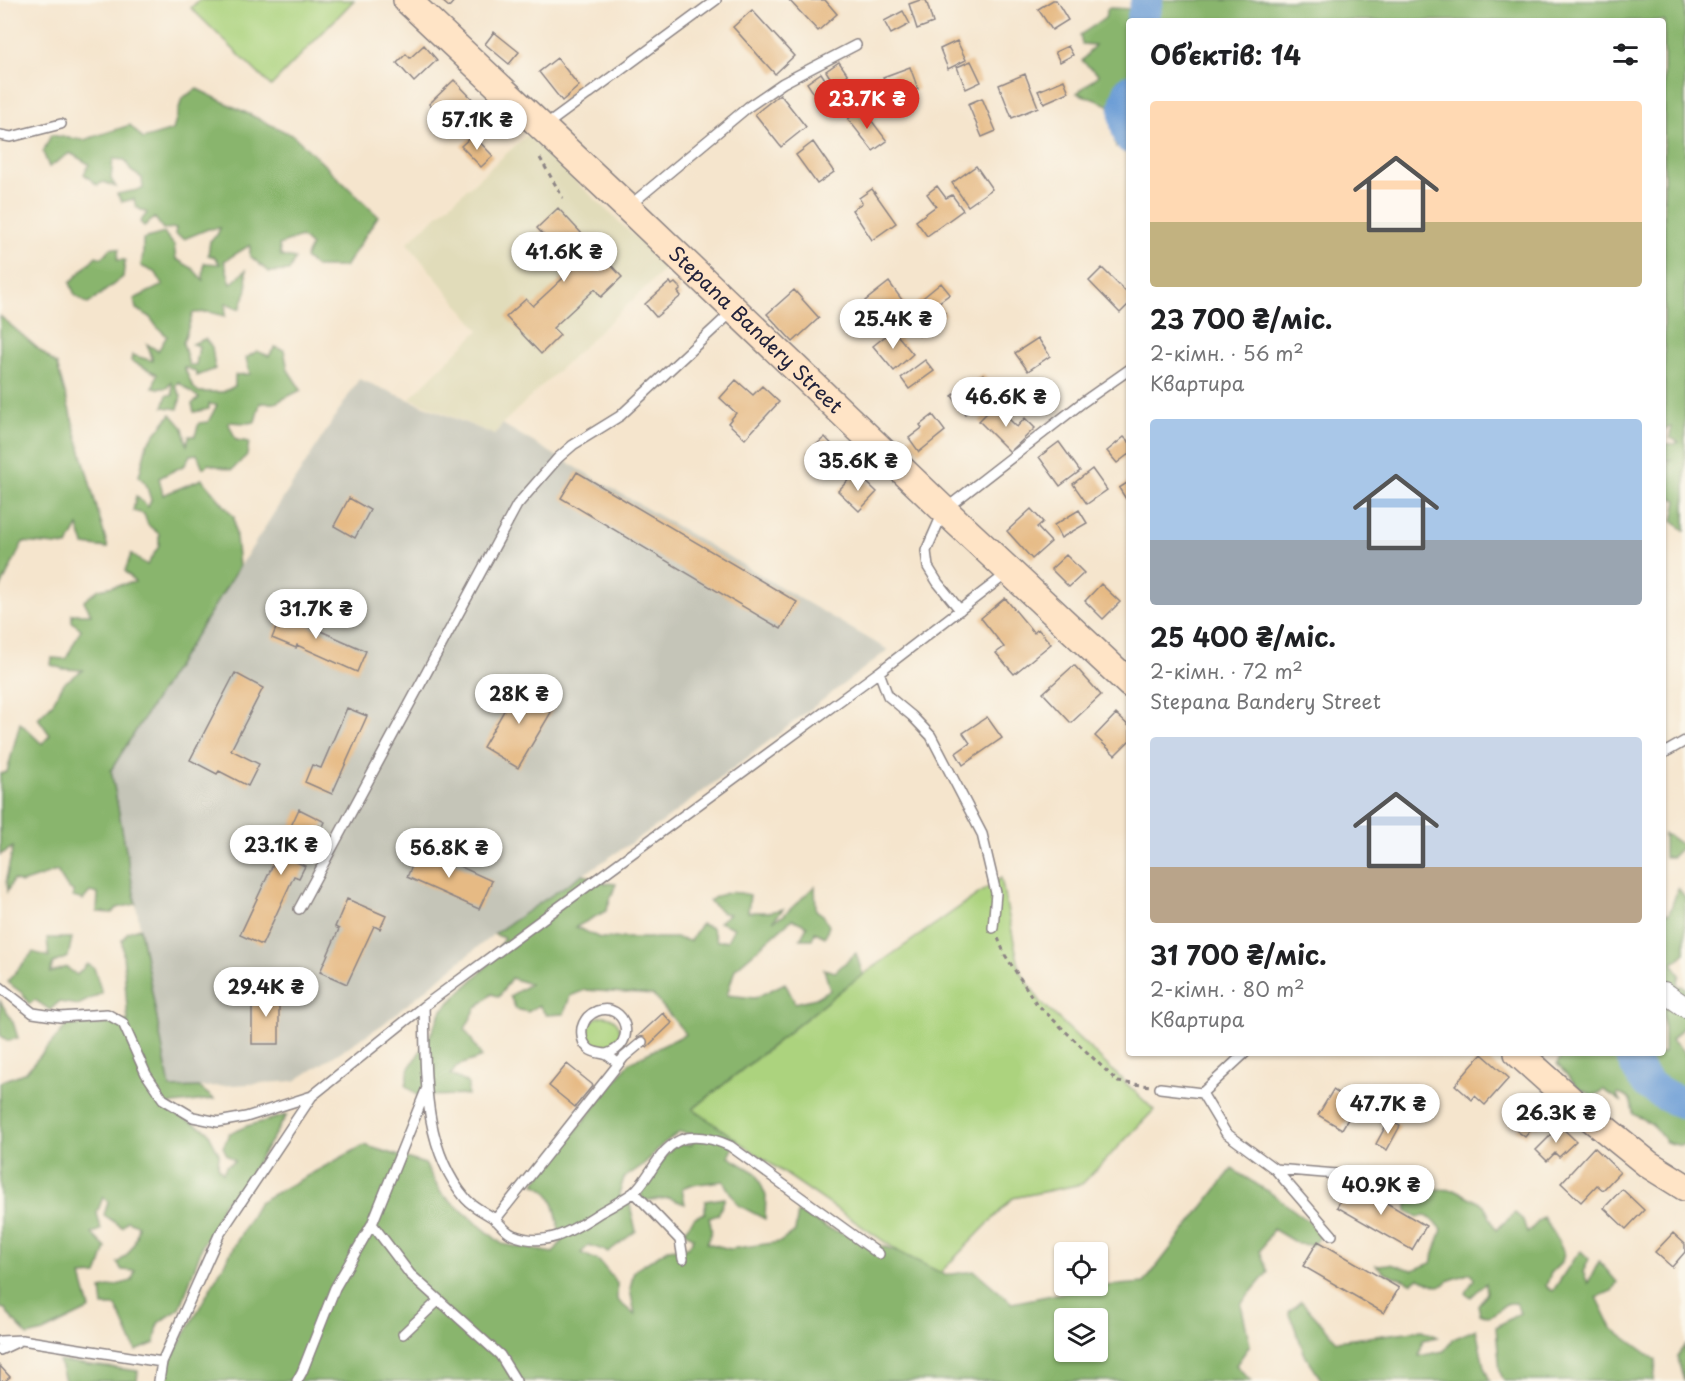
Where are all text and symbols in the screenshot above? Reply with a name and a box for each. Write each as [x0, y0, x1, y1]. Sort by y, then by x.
text: Об’єктів: 14 [1150, 35, 1301, 74]
icon: filters [1609, 38, 1642, 71]
pin: 23.7K ₴ [812, 79, 922, 130]
text: 23.7K ₴ [828, 83, 906, 113]
pin: 57.1K ₴ [422, 100, 532, 151]
text: 57.1K ₴ [441, 104, 513, 134]
icon: home [1342, 140, 1450, 248]
pin: 41.6K ₴ [509, 232, 619, 283]
text: 41.6K ₴ [525, 236, 603, 266]
street label: Stepana Bandery Street [662, 239, 850, 420]
pin: 25.4K ₴ [838, 299, 948, 350]
text: 23 700 ₴/міс. [1150, 299, 1332, 338]
text: 25.4K ₴ [854, 303, 932, 333]
text: 2-кімн. · 56 m² [1150, 338, 1304, 368]
text: Квартира [1150, 368, 1244, 398]
pin: 46.6K ₴ [951, 377, 1061, 428]
text: 46.6K ₴ [965, 381, 1047, 411]
pin: 35.6K ₴ [803, 441, 913, 492]
text: 35.6K ₴ [818, 445, 898, 475]
icon: home [1342, 458, 1450, 566]
pin: 31.7K ₴ [261, 589, 371, 640]
text: 31.7K ₴ [279, 593, 353, 623]
text: 25 400 ₴/міс. [1150, 617, 1336, 656]
text: 2-кімн. · 72 m² [1150, 656, 1303, 686]
pin: 28K ₴ [477, 674, 561, 725]
text: 28K ₴ [489, 678, 549, 708]
text: Stepana Bandery Street [1150, 686, 1381, 716]
icon: home [1342, 776, 1450, 884]
pin: 23.1K ₴ [226, 825, 336, 876]
pin: 56.8K ₴ [394, 828, 504, 879]
text: 23.1K ₴ [244, 829, 318, 859]
text: 56.8K ₴ [410, 832, 488, 862]
text: 31 700 ₴/міс. [1150, 935, 1327, 974]
pin: 29.4K ₴ [211, 967, 321, 1018]
text: 29.4K ₴ [228, 971, 304, 1001]
text: 2-кімн. · 80 m² [1150, 974, 1305, 1004]
text: Квартира [1150, 1004, 1244, 1034]
pin: 47.7K ₴ [1333, 1084, 1443, 1135]
text: 47.7K ₴ [1350, 1088, 1426, 1118]
pin: 26.3K ₴ [1501, 1093, 1611, 1144]
text: 26.3K ₴ [1516, 1097, 1596, 1127]
pin: 40.9K ₴ [1326, 1165, 1436, 1216]
text: 40.9K ₴ [1341, 1169, 1421, 1199]
map controls [1054, 1242, 1108, 1362]
button: locate [1054, 1242, 1108, 1296]
button: layers [1054, 1308, 1108, 1362]

